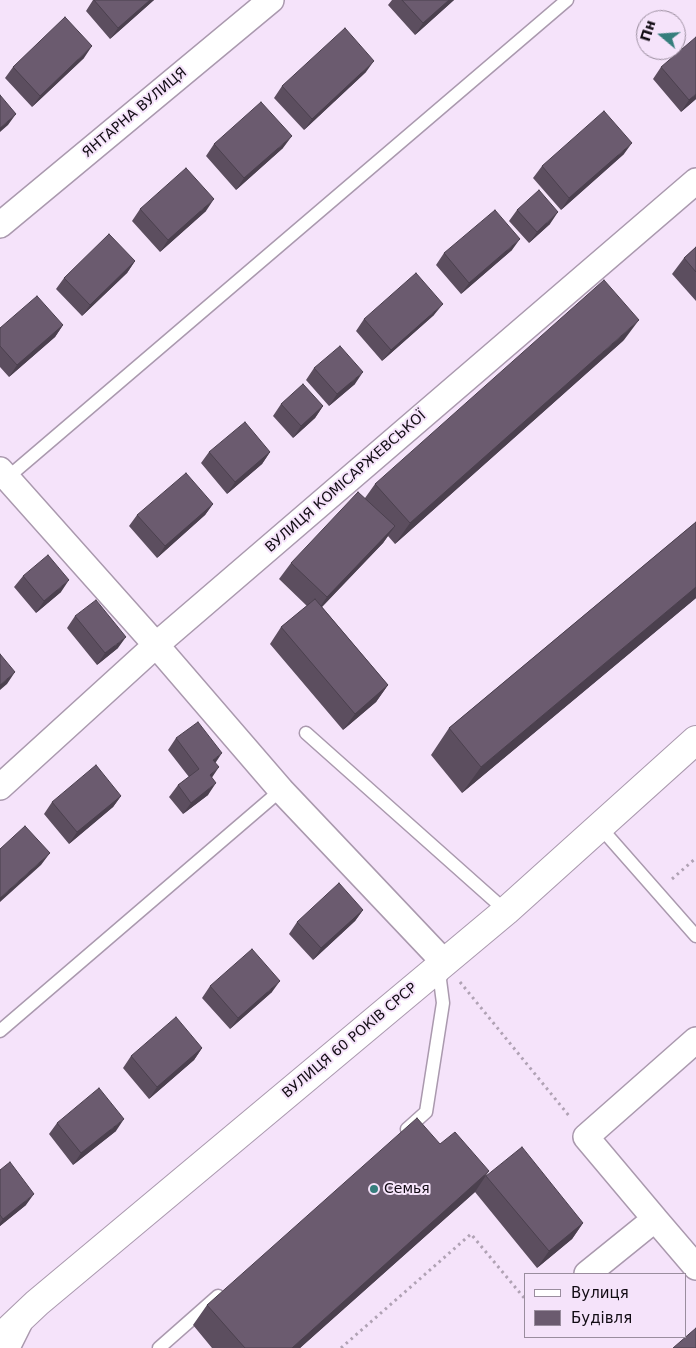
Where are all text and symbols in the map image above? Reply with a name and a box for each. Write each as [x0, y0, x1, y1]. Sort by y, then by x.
north arrow [636, 10, 686, 60]
text: Пн [637, 18, 659, 43]
street label: ЯНТАРНА ВУЛИЦЯ [79, 64, 191, 162]
street label: ВУЛИЦЯ КОМІСАРЖЕВСЬКОЇ [262, 408, 430, 556]
street label: ВУЛИЦЯ 60 РОКІВ СРСР [279, 980, 421, 1102]
place label: Семья [384, 1181, 430, 1197]
marker: Семья [368, 1183, 380, 1195]
legend [524, 1273, 686, 1338]
text: Вулиця [571, 1284, 629, 1302]
text: Будівля [571, 1309, 632, 1327]

